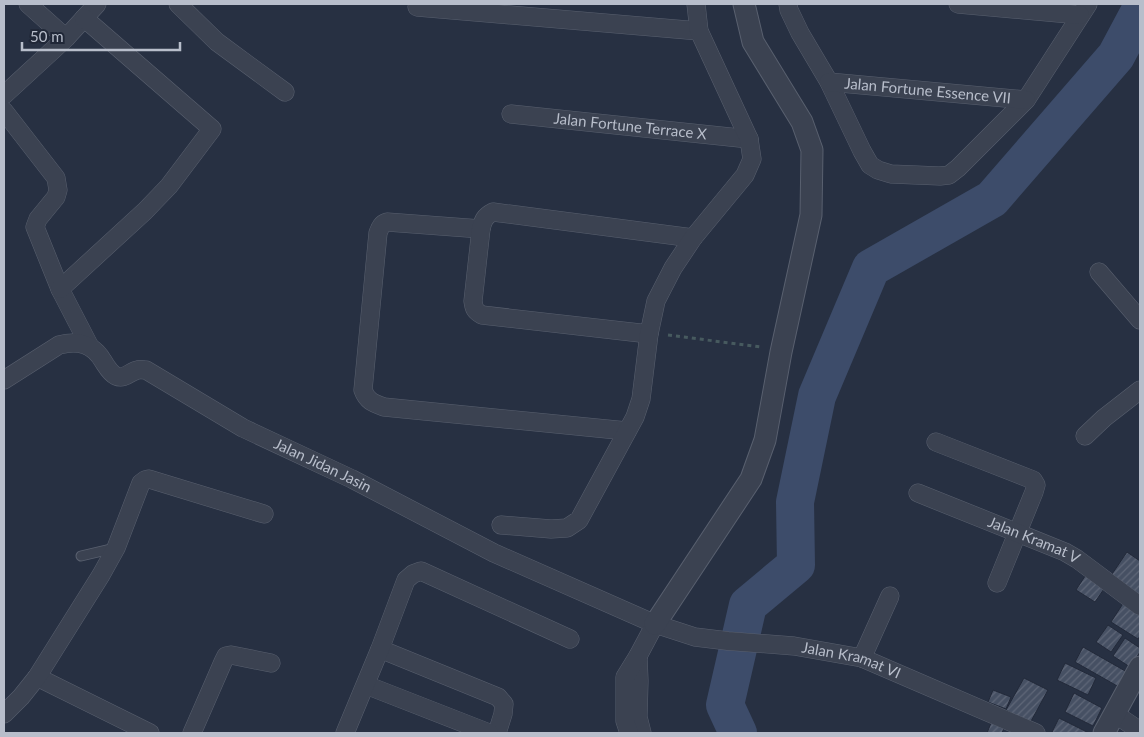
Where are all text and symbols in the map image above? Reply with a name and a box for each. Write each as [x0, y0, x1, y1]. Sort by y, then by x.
scale bar [22, 20, 180, 52]
text: 50 m [30, 27, 64, 45]
street label: Jalan Fortune Essence VII [844, 73, 1012, 107]
street label: Jalan Fortune Terrace X [553, 109, 708, 143]
street label: Jalan Jidan Jasin [271, 434, 375, 496]
street label: Jalan Kramat V [986, 512, 1084, 567]
street label: Jalan Kramat VI [800, 638, 904, 682]

